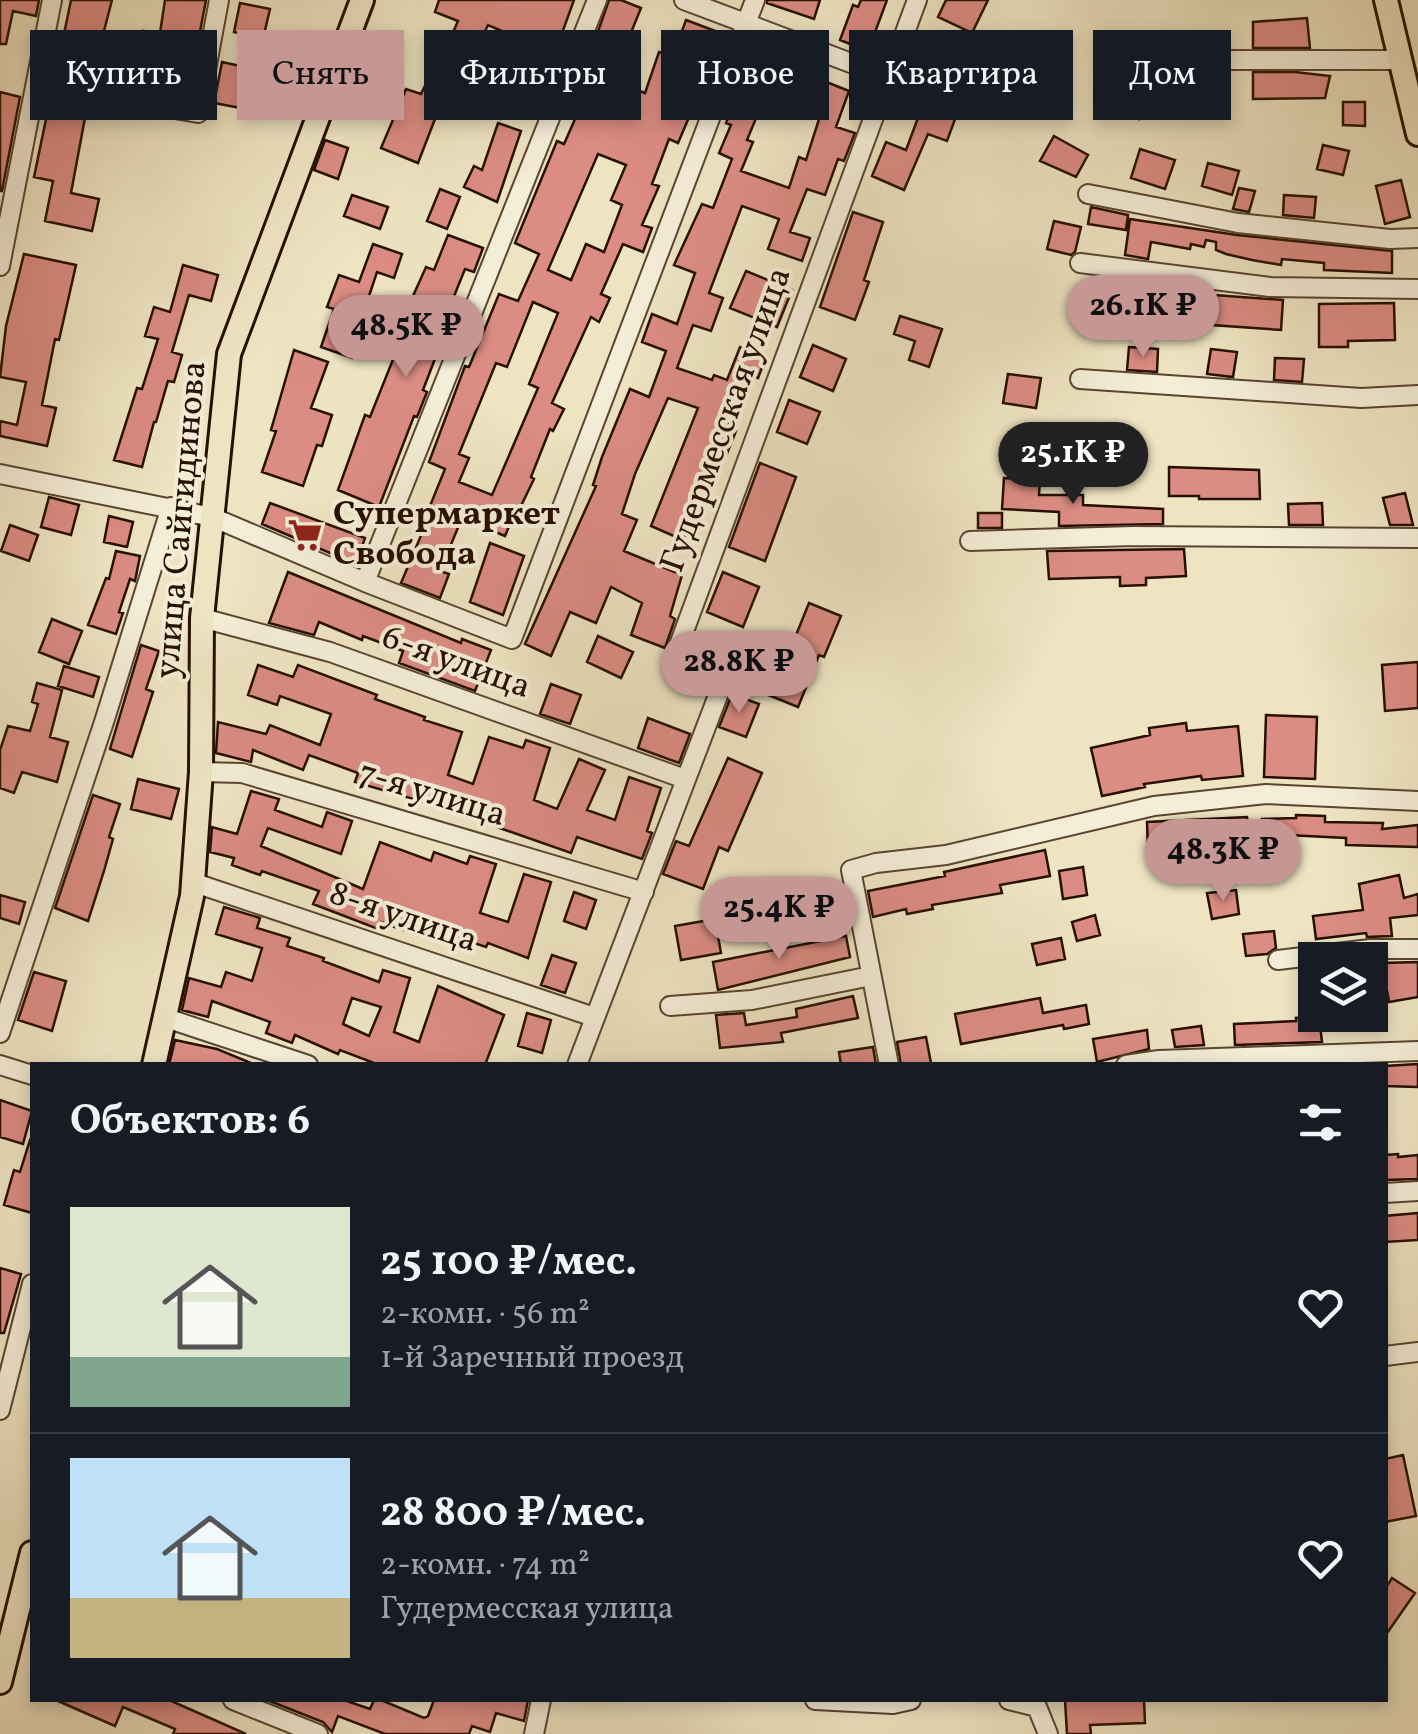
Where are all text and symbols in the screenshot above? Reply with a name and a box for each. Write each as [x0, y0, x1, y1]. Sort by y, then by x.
chip: Купить [30, 30, 217, 120]
chip: Снять [237, 30, 404, 120]
chip: Фильтры [424, 30, 641, 120]
chip: Новое [661, 30, 829, 120]
chip: Квартира [849, 30, 1073, 120]
chip: Дом [1093, 30, 1231, 120]
street label: Гудермесская улица [650, 261, 804, 579]
pin: 26.1K ₽ [1051, 275, 1235, 360]
text: 26.1K ₽ [1089, 285, 1197, 329]
pin: 48.5K ₽ [314, 295, 498, 380]
text: 48.5K ₽ [350, 305, 462, 349]
street label: улица Сайгидинова [144, 359, 220, 681]
pin: 25.1K ₽ [981, 422, 1165, 507]
text: 25.1K ₽ [1020, 432, 1126, 476]
place label: Супермаркет Свобода [333, 491, 560, 579]
supermarket icon: Супермаркет Свобода [286, 516, 324, 554]
street label: 6-я улица [375, 614, 537, 712]
pin: 28.8K ₽ [647, 631, 831, 716]
text: 28.8K ₽ [683, 641, 795, 685]
street label: 7-я улица [352, 750, 512, 840]
pin: 48.3K ₽ [1131, 819, 1315, 904]
text: 48.3K ₽ [1167, 829, 1279, 873]
street label: 8-я улица [322, 870, 484, 966]
pin: 25.4K ₽ [687, 877, 871, 962]
text: 25.4K ₽ [723, 887, 835, 931]
map controls [1298, 942, 1388, 1032]
button: layers [1298, 942, 1388, 1032]
text: Объектов: 6 [70, 1093, 310, 1152]
icon: filters [1293, 1095, 1348, 1150]
text: 25 100 ₽/мес. [380, 1234, 637, 1293]
icon: home [150, 1247, 270, 1367]
icon: heart [1293, 1280, 1348, 1335]
text: 2-комн. · 56 m² [380, 1293, 590, 1337]
text: 1-й Заречный проезд [380, 1337, 684, 1381]
text: 28 800 ₽/мес. [380, 1485, 646, 1544]
icon: home [150, 1498, 270, 1618]
icon: heart [1293, 1531, 1348, 1586]
text: 2-комн. · 74 m² [380, 1544, 590, 1588]
text: Гудермесская улица [380, 1588, 674, 1632]

